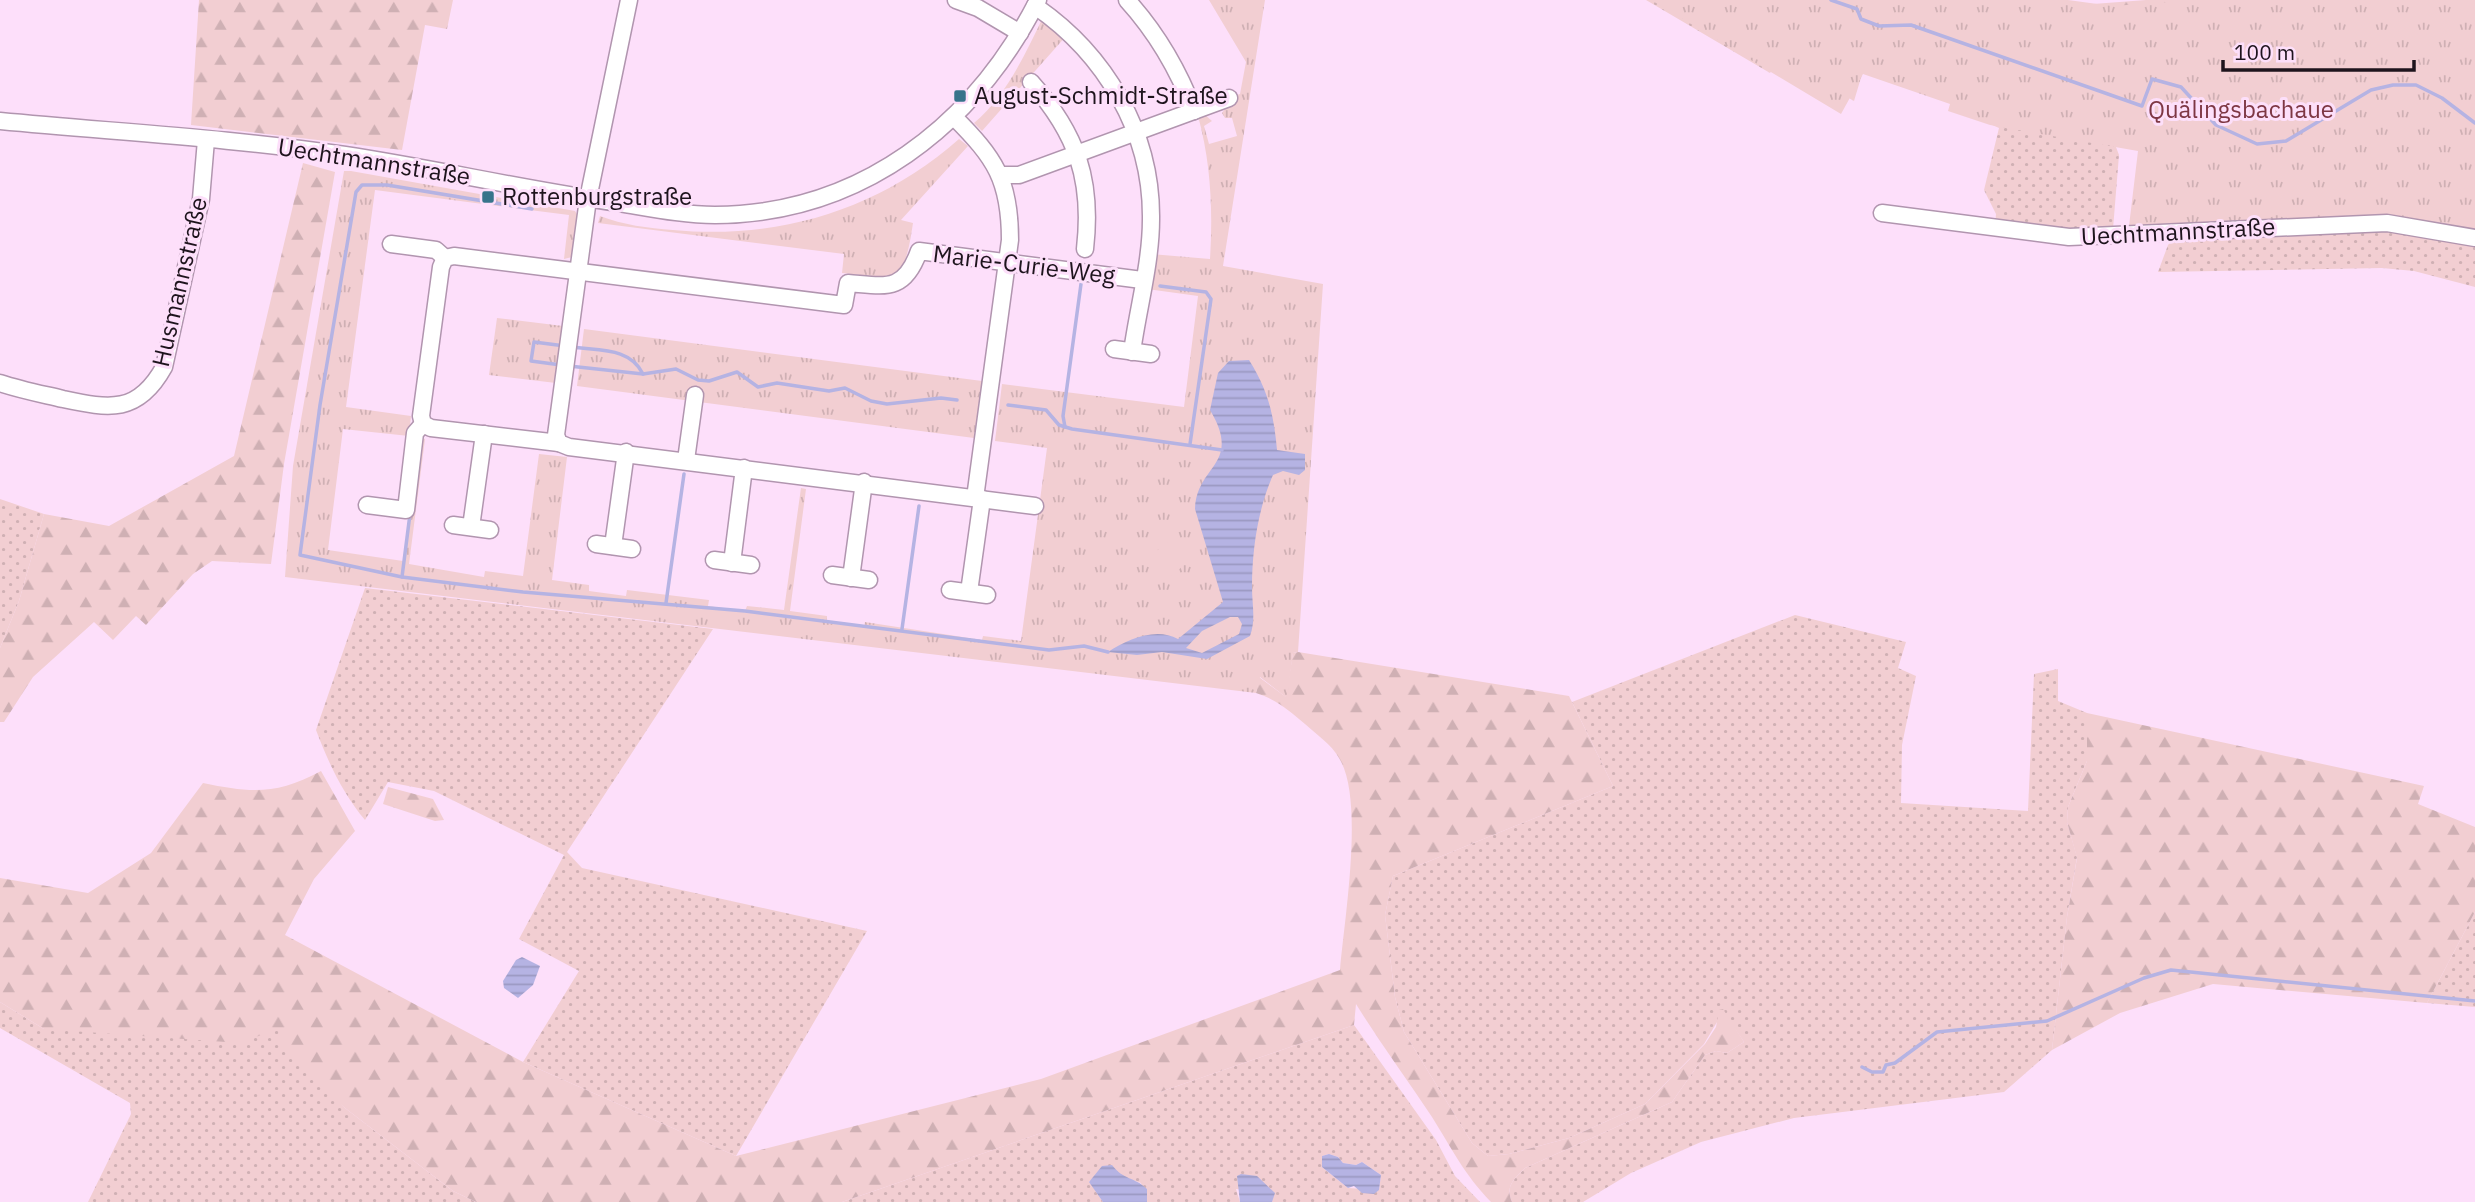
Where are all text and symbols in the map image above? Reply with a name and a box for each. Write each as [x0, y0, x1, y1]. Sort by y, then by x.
scale bar [2223, 28, 2414, 72]
text: 100 m [2234, 38, 2295, 66]
place label: August-Schmidt-Straße [974, 79, 1228, 111]
marker: August-Schmidt-Straße [952, 88, 968, 104]
park label: Quälingsbachaue [2148, 93, 2334, 125]
street label: Uechtmannstraße [276, 130, 473, 192]
place label: Rottenburgstraße [502, 180, 692, 212]
marker: Rottenburgstraße [480, 189, 496, 205]
street label: Husmannstraße [144, 194, 214, 370]
street label: Uechtmannstraße [2080, 210, 2276, 252]
street label: Marie-Curie-Weg [931, 237, 1117, 291]

